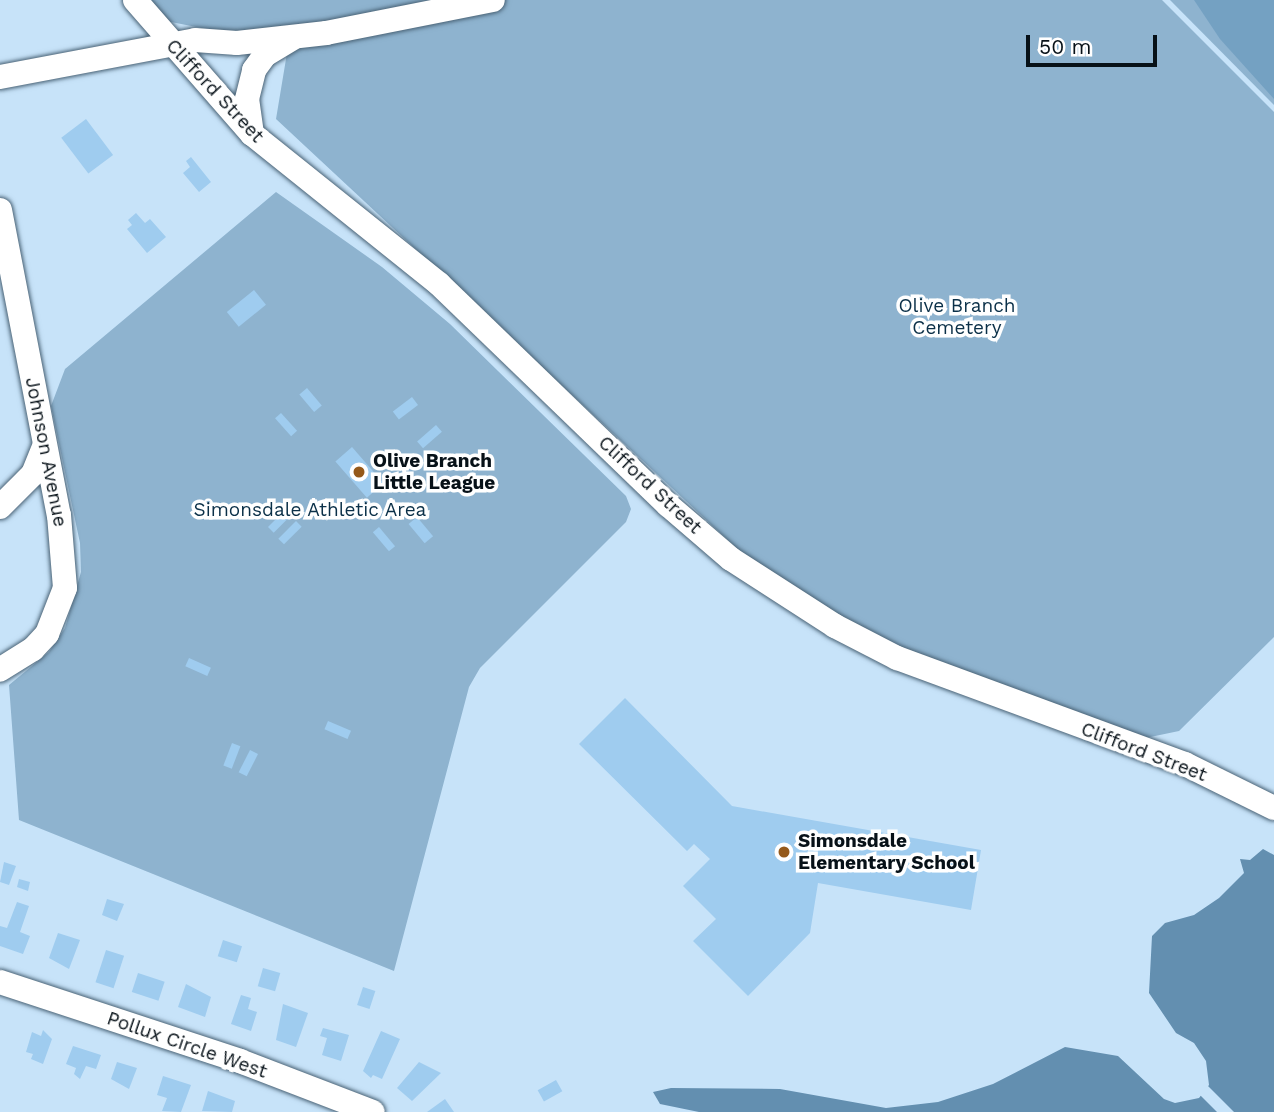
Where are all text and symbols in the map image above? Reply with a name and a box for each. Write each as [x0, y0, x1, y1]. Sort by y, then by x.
scale bar [1029, 21, 1160, 65]
text: 50 m [1039, 34, 1091, 59]
street label: Clifford Street [161, 35, 269, 147]
park label: Olive Branch Cemetery [898, 295, 1016, 339]
street label: Johnson Avenue [20, 375, 72, 529]
street label: Clifford Street [594, 431, 706, 539]
place label: Olive Branch Little League [373, 450, 495, 494]
marker: Olive Branch Little League [351, 464, 367, 480]
park label: Simonsdale Athletic Area [193, 499, 427, 521]
street label: Clifford Street [1078, 718, 1210, 786]
place label: Simonsdale Elementary School [798, 830, 975, 874]
marker: Simonsdale Elementary School [776, 844, 792, 860]
street label: Pollux Circle West [104, 1007, 270, 1083]

